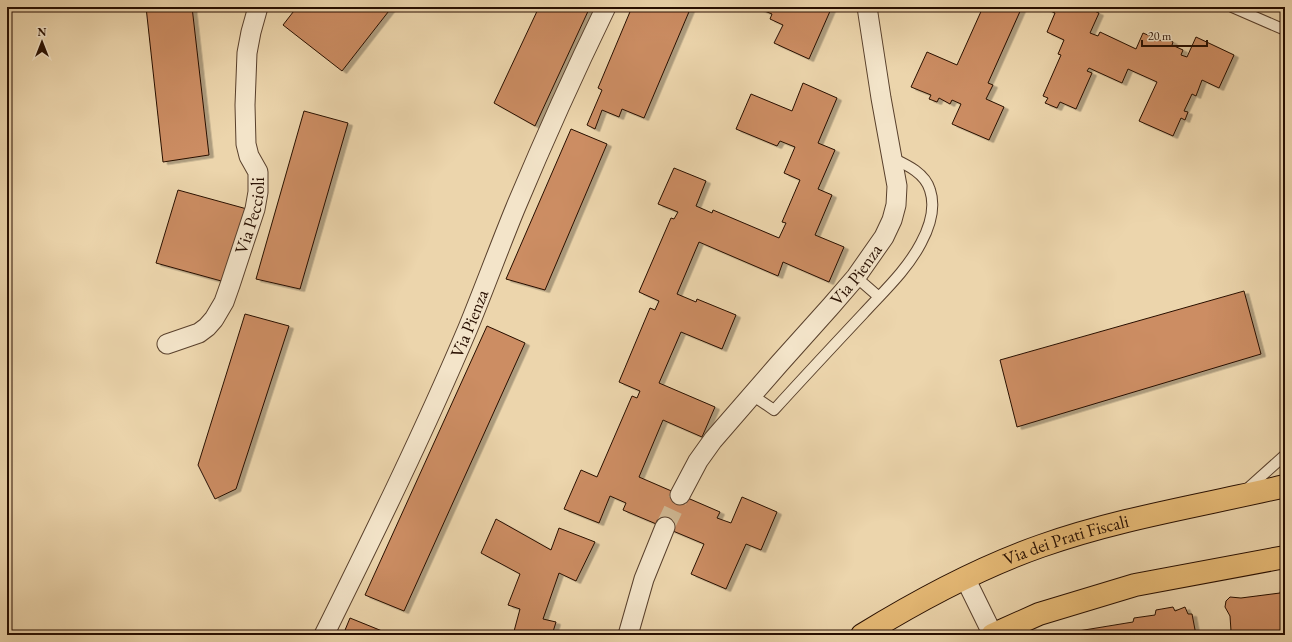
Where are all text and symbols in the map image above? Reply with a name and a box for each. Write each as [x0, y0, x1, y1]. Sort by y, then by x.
north arrow [22, 22, 62, 62]
scale bar [1142, 22, 1207, 48]
text: N [38, 25, 47, 39]
text: 20 m [1148, 28, 1172, 44]
street label: Via Peccioli [229, 176, 269, 257]
street label: Via Pienza [825, 238, 887, 310]
street label: Via Pienza [445, 285, 494, 361]
street label: Via dei Prati Fiscali [1000, 509, 1131, 570]

